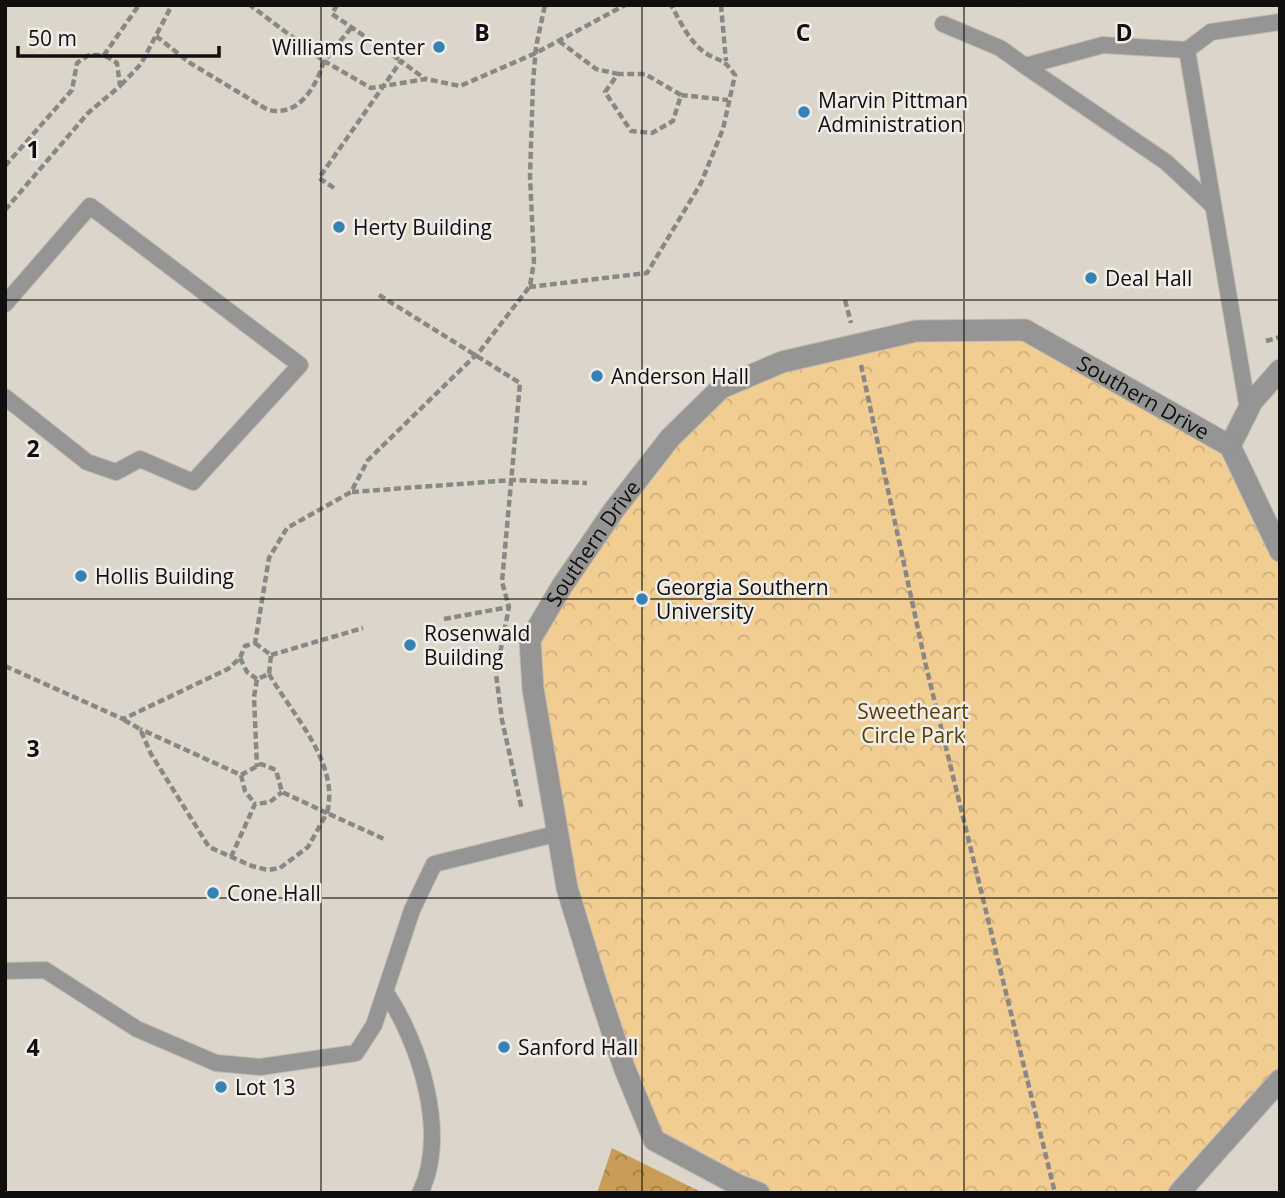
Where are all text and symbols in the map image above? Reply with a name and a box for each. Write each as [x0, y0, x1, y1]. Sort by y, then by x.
scale bar [18, 14, 219, 58]
text: B [474, 16, 490, 48]
text: C [796, 16, 810, 48]
text: D [1115, 16, 1133, 48]
text: 50 m [28, 24, 77, 52]
place label: Williams Center [272, 33, 425, 61]
marker: Williams Center [431, 39, 447, 55]
place label: Marvin Pittman Administration [818, 86, 968, 138]
marker: Marvin Pittman Administration [796, 104, 812, 120]
text: 1 [26, 133, 40, 165]
place label: Herty Building [353, 213, 492, 241]
marker: Herty Building [331, 219, 347, 235]
place label: Deal Hall [1105, 264, 1192, 292]
marker: Deal Hall [1083, 270, 1099, 286]
street label: Southern Drive [1072, 348, 1215, 446]
place label: Anderson Hall [611, 362, 749, 390]
marker: Anderson Hall [589, 368, 605, 384]
text: 2 [26, 432, 40, 464]
street label: Southern Drive [539, 474, 646, 611]
place label: Hollis Building [95, 562, 234, 590]
marker: Hollis Building [73, 568, 89, 584]
place label: Georgia Southern University [656, 573, 829, 625]
marker: Georgia Southern University [634, 591, 650, 607]
place label: Rosenwald Building [424, 619, 530, 671]
marker: Rosenwald Building [402, 637, 418, 653]
park label: Sweetheart Circle Park [857, 697, 969, 749]
text: 3 [26, 732, 40, 764]
place label: Cone Hall [227, 879, 321, 907]
marker: Cone Hall [205, 885, 221, 901]
text: 4 [26, 1031, 40, 1063]
place label: Sanford Hall [518, 1033, 638, 1061]
marker: Sanford Hall [496, 1039, 512, 1055]
place label: Lot 13 [235, 1073, 296, 1101]
marker: Lot 13 [213, 1079, 229, 1095]

